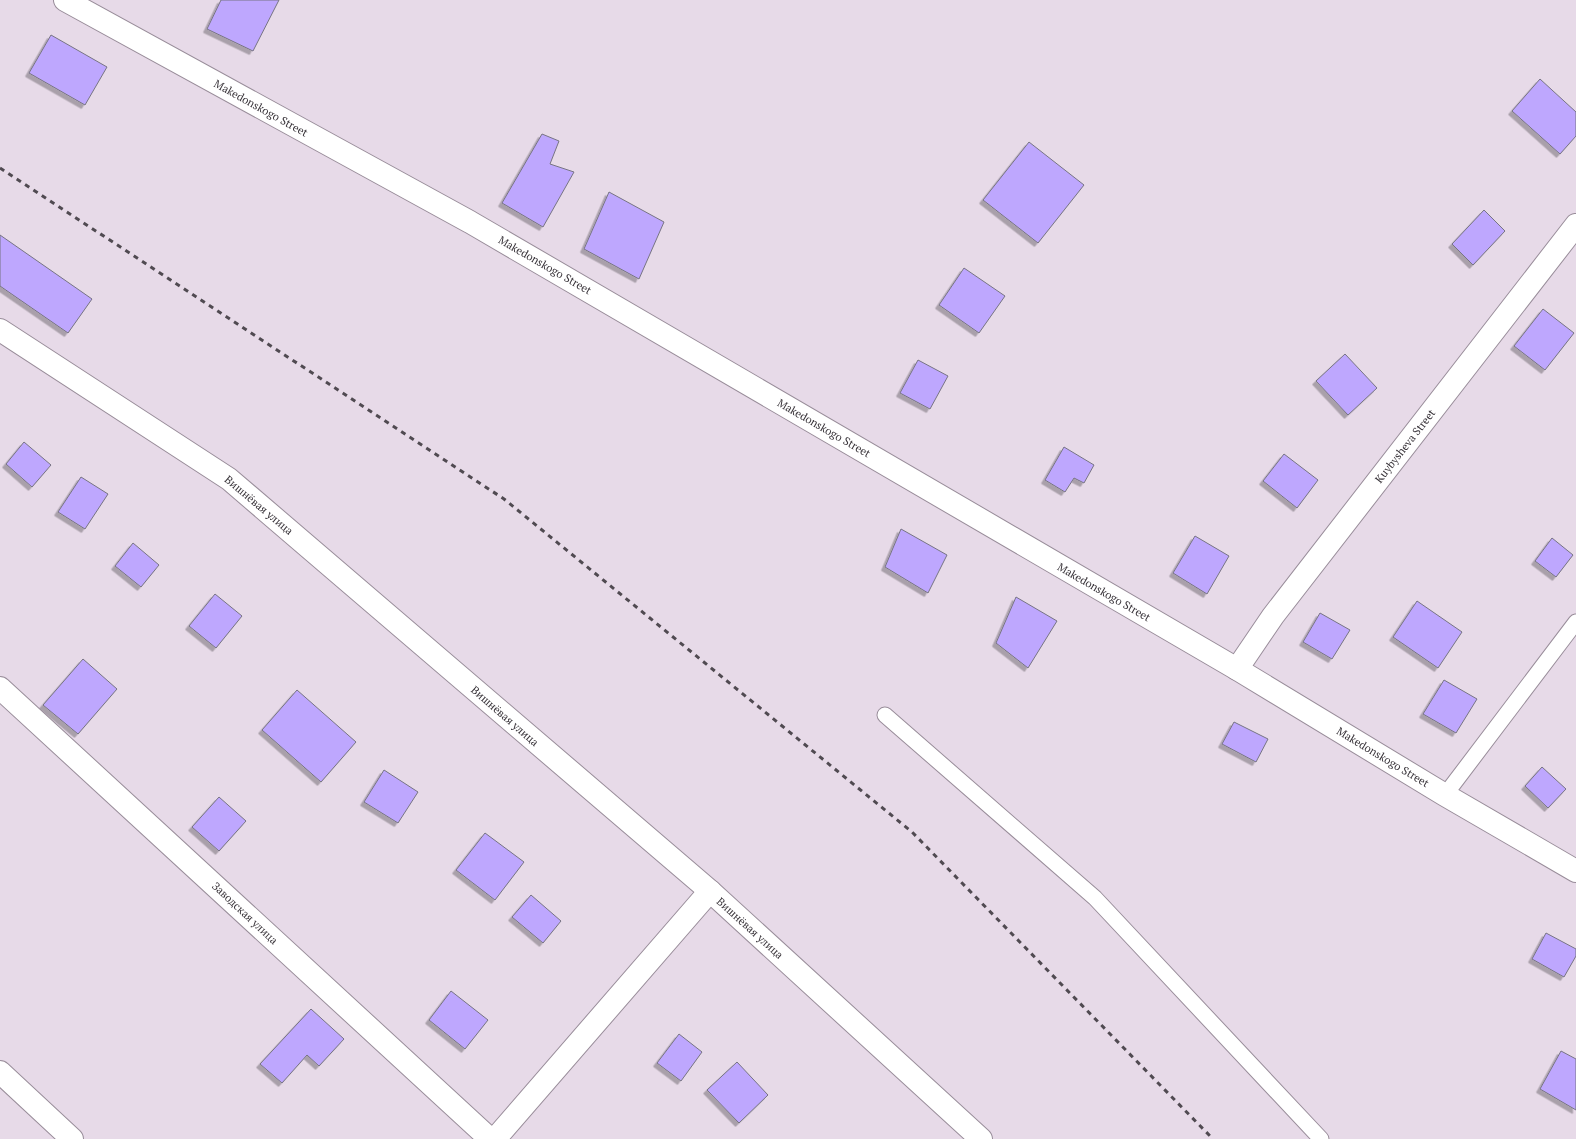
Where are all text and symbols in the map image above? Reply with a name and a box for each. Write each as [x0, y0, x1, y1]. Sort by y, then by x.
street label: Makedonskogo Street [212, 76, 310, 140]
street label: Makedonskogo Street [496, 233, 594, 297]
street label: Makedonskogo Street [775, 396, 873, 460]
street label: Kuybysheva Street [1372, 406, 1438, 486]
street label: Вишнёвая улица [222, 472, 296, 538]
street label: Makedonskogo Street [1055, 560, 1153, 624]
street label: Вишнёвая улица [468, 683, 542, 749]
street label: Makedonskogo Street [1334, 724, 1432, 790]
street label: Заводская улица [209, 879, 281, 947]
street label: Вишнёвая улица [714, 894, 787, 962]

